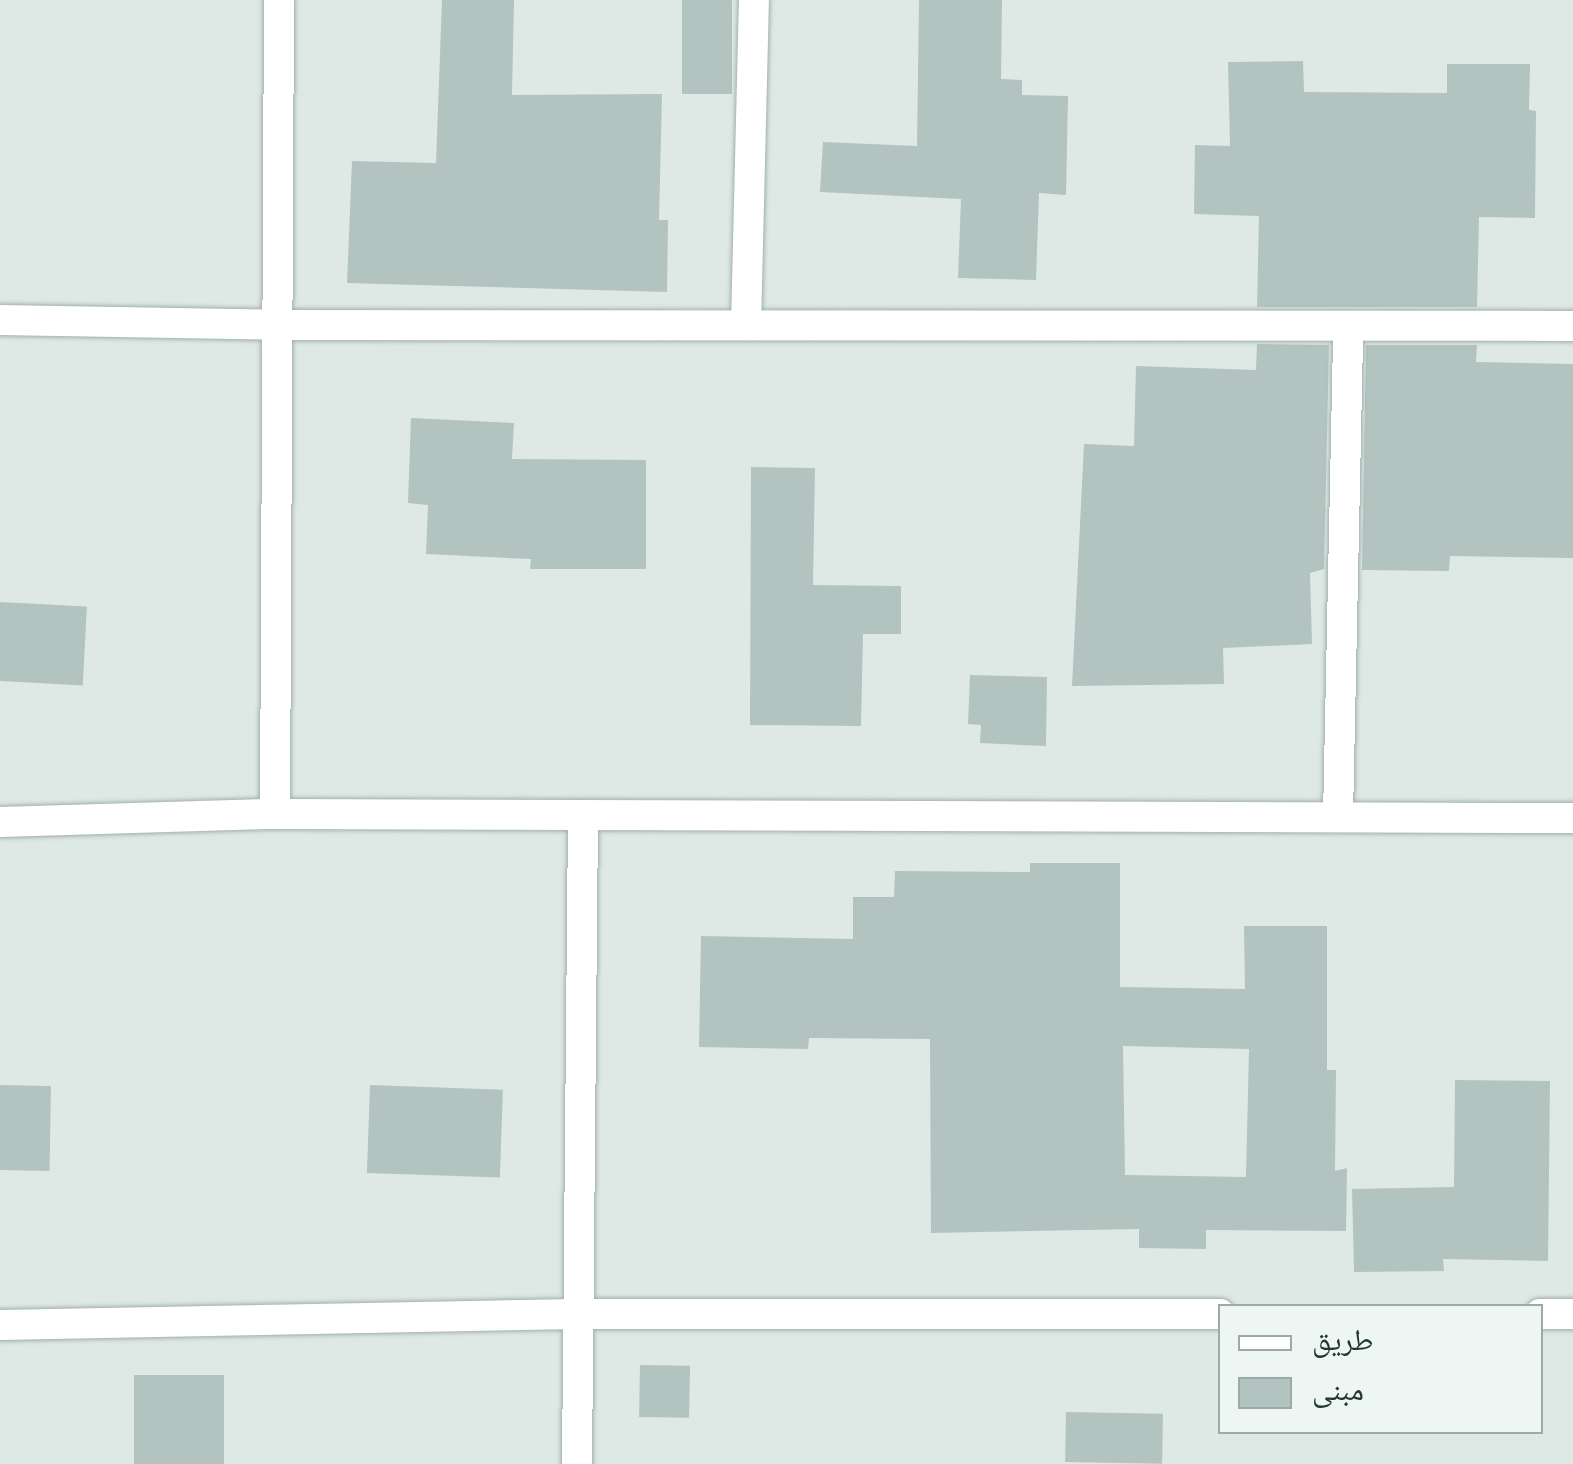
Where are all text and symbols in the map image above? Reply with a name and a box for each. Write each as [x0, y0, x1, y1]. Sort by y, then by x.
legend [1218, 1304, 1543, 1434]
text: طريق [1312, 1322, 1373, 1357]
text: مبنى [1312, 1372, 1364, 1407]

